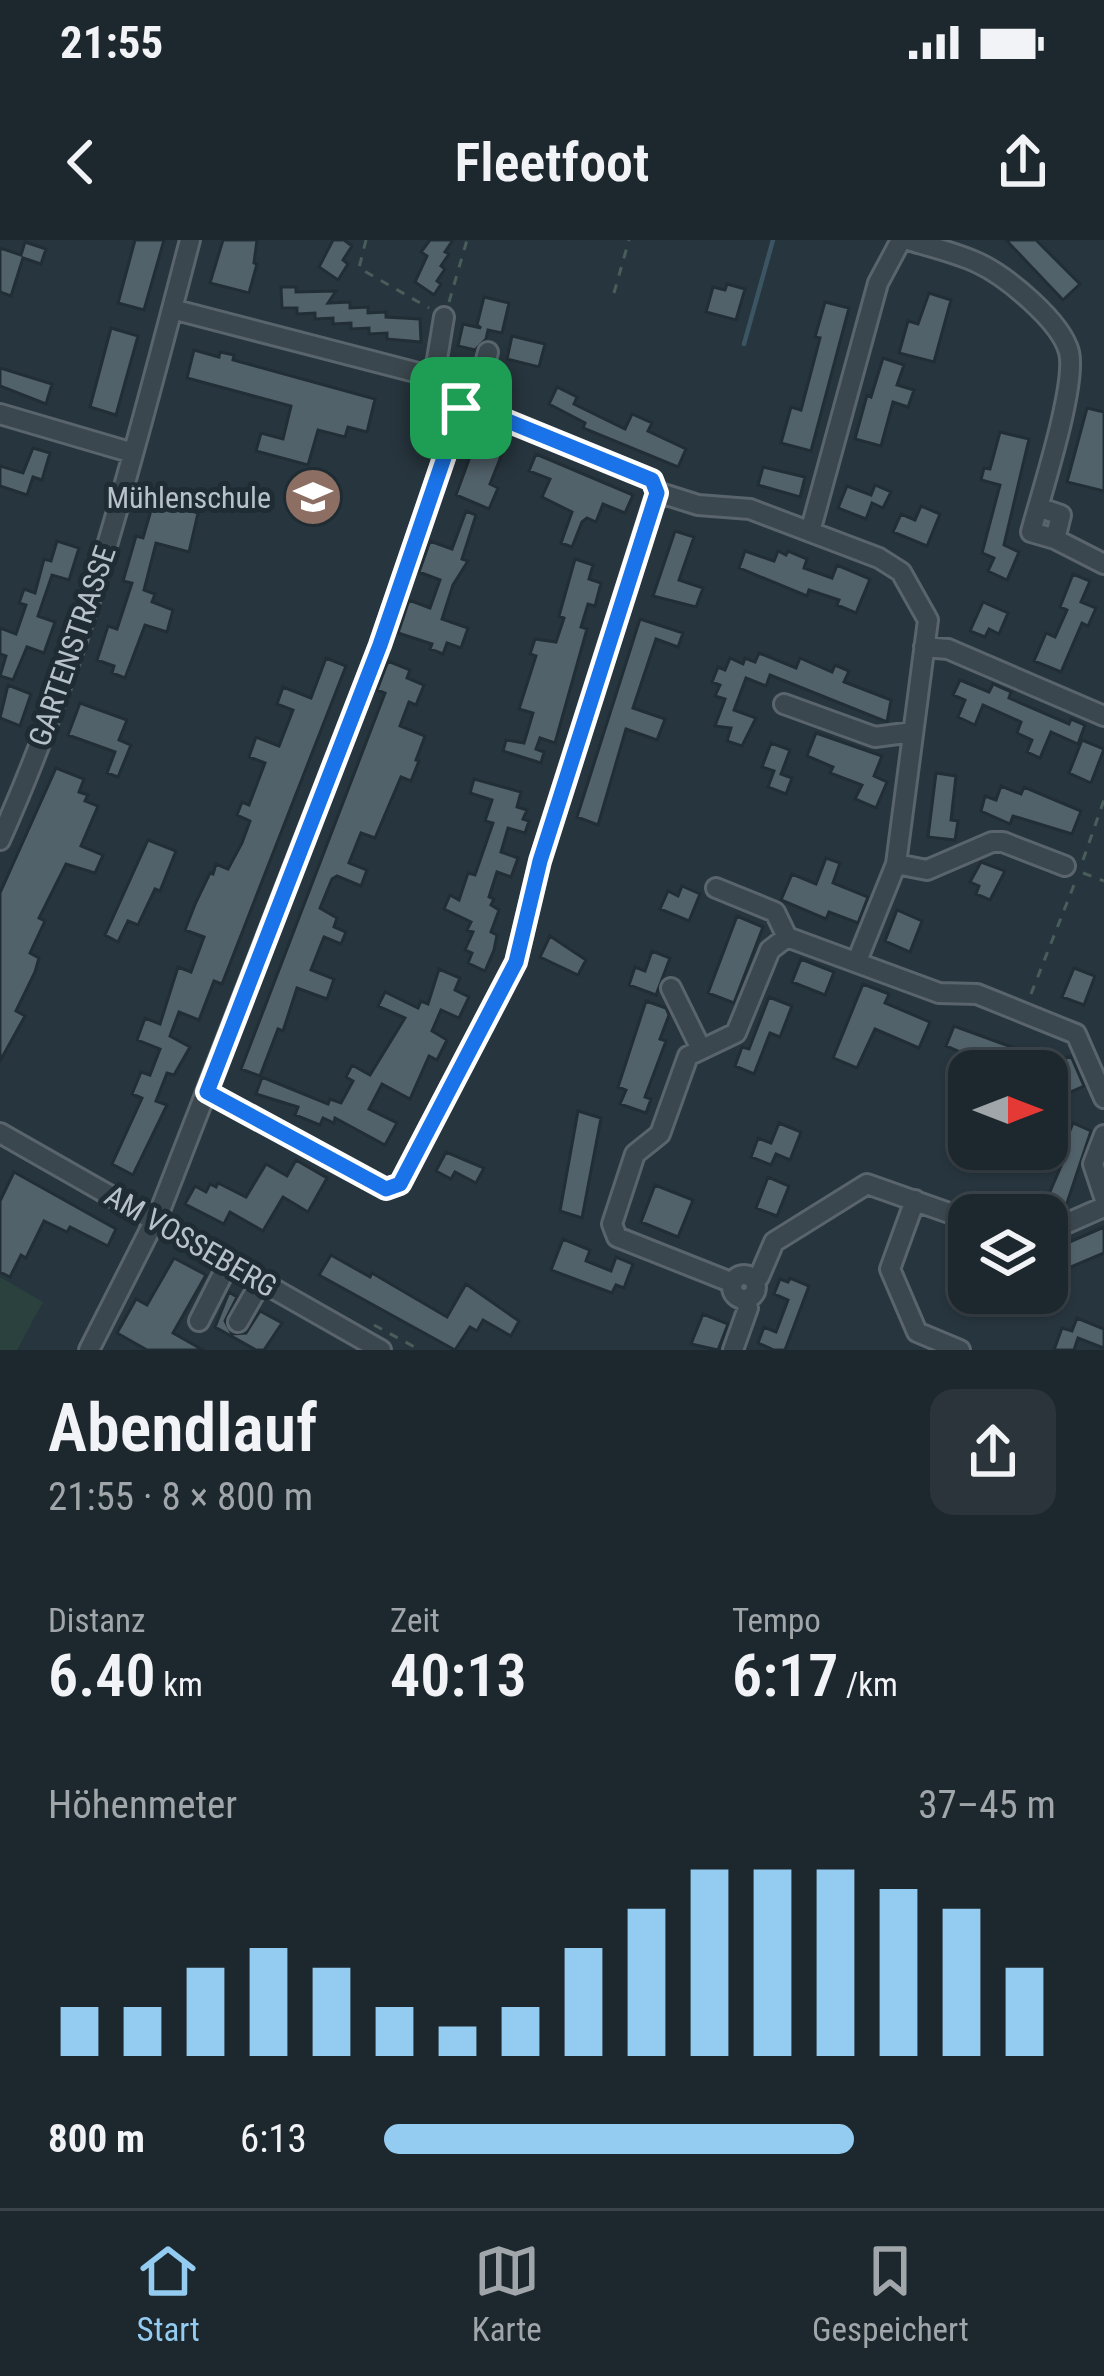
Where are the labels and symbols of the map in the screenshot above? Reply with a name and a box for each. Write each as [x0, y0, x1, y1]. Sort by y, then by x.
pin [410, 357, 512, 459]
school or university icon: Mühlenschule [282, 466, 344, 528]
place label: Mühlenschule [106, 480, 271, 515]
street label: GARTENSTRASSE [21, 541, 123, 751]
north arrow [948, 1050, 1068, 1170]
street label: AM VOSSEBERG [99, 1178, 283, 1304]

